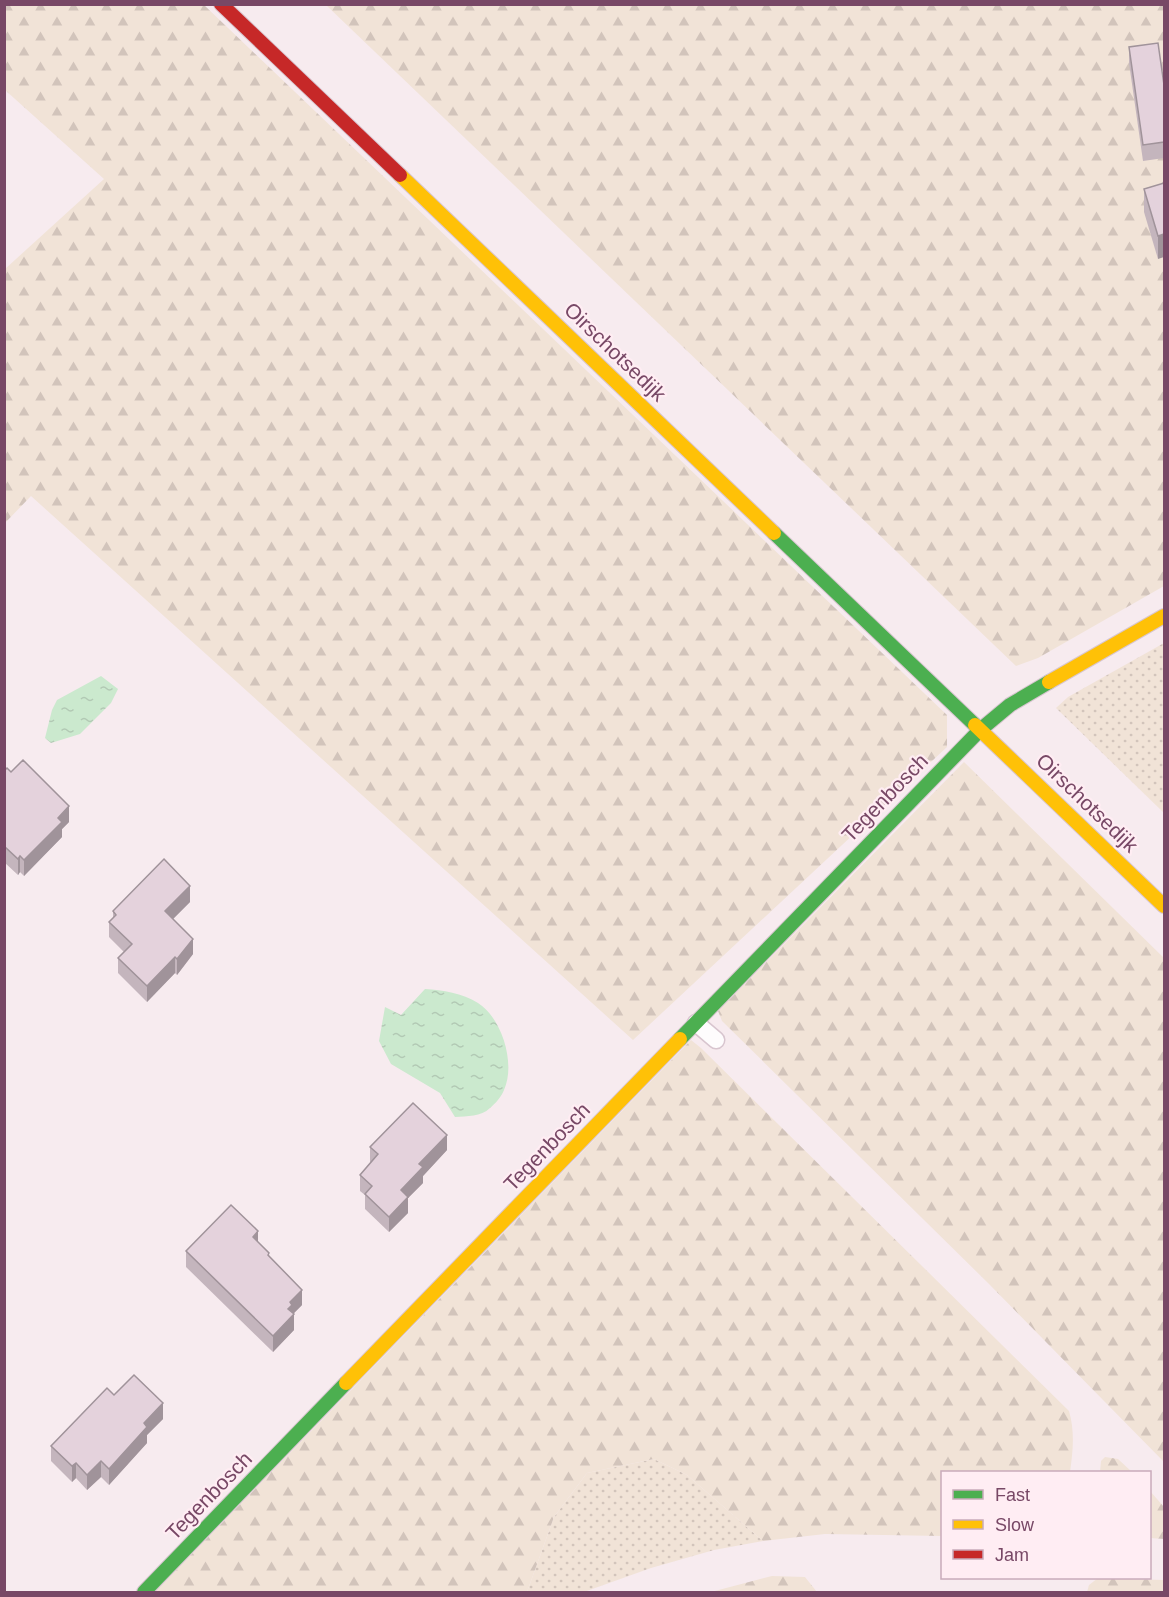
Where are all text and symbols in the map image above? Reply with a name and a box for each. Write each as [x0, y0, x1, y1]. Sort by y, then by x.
street label: Oirschotsedijk [560, 298, 671, 406]
street label: Tegenbosch [837, 749, 932, 846]
street label: Oirschotsedijk [1032, 749, 1143, 857]
street label: Tegenbosch [499, 1098, 594, 1195]
street label: Tegenbosch [161, 1447, 256, 1544]
legend [941, 1471, 1151, 1579]
text: Fast [995, 1485, 1030, 1505]
text: Slow [995, 1515, 1035, 1535]
text: Jam [995, 1545, 1029, 1565]

